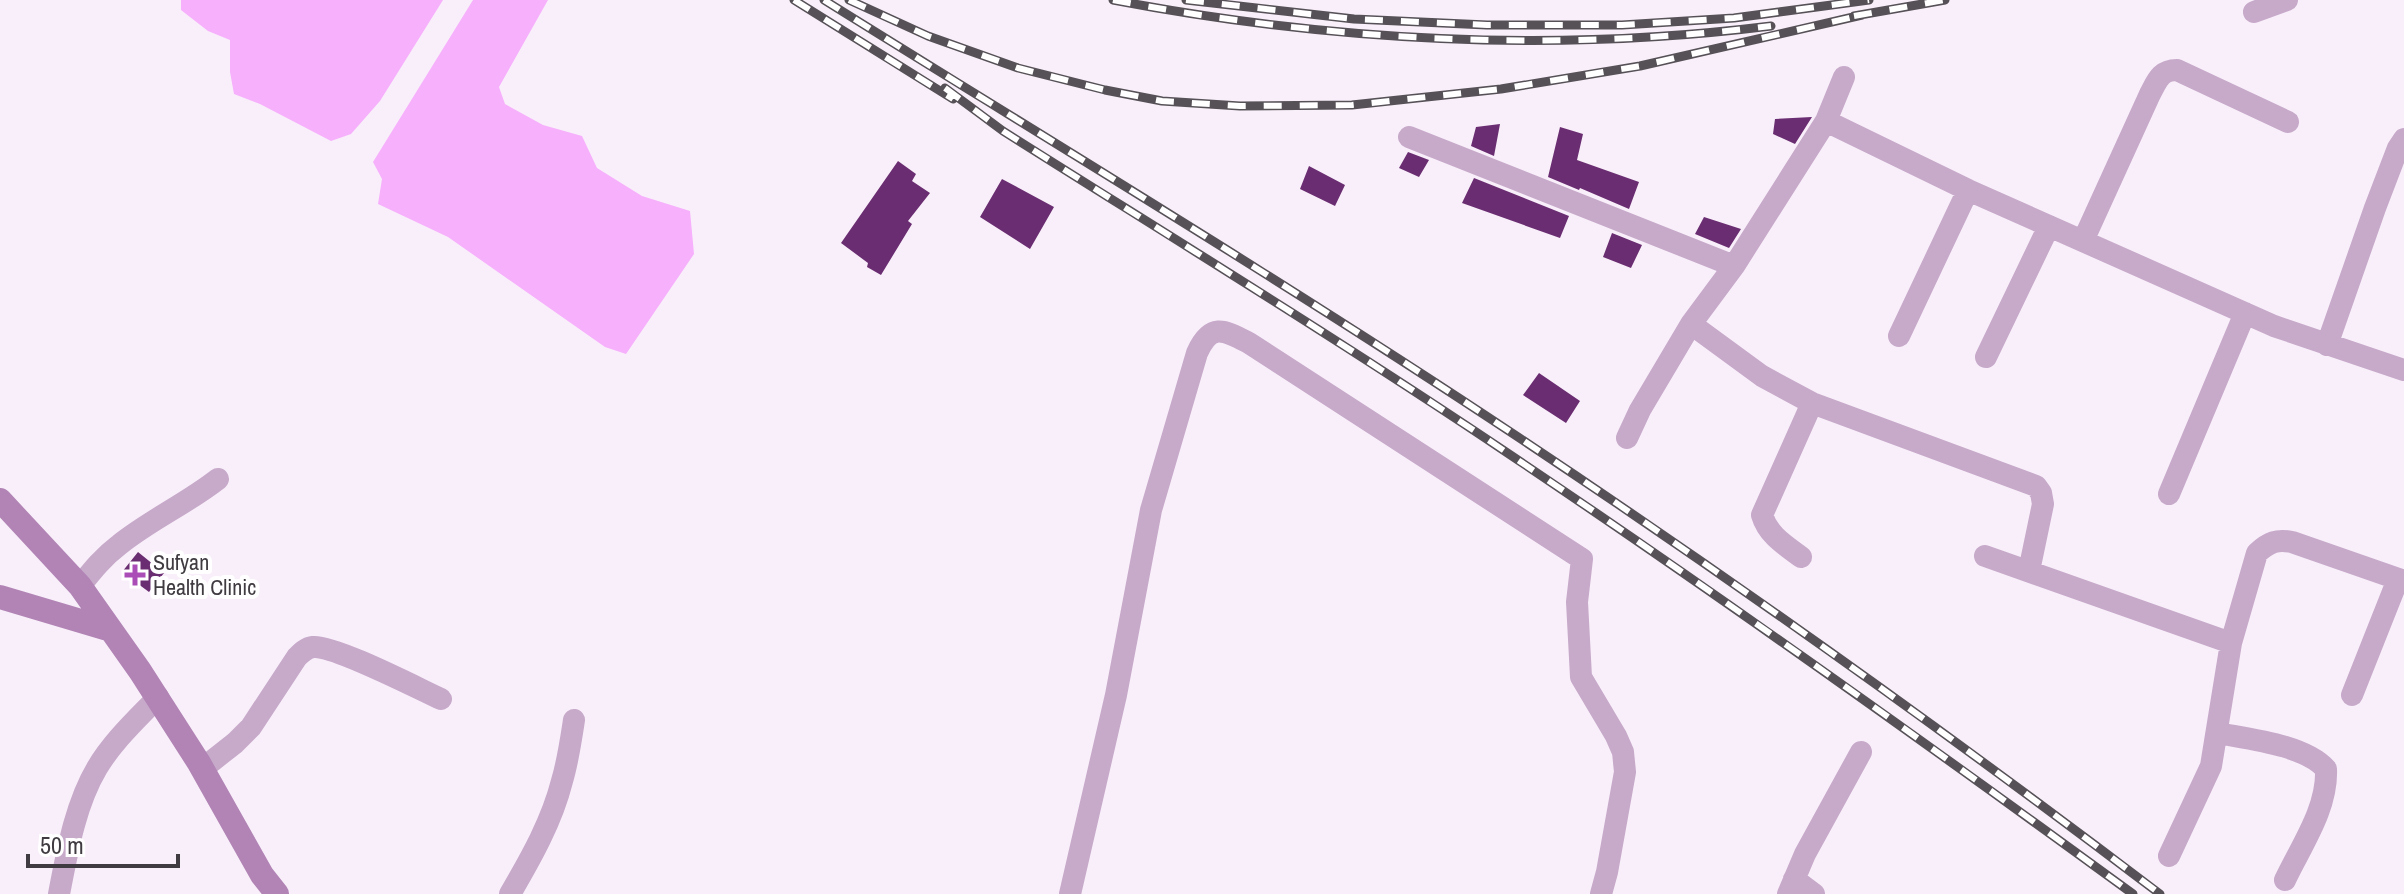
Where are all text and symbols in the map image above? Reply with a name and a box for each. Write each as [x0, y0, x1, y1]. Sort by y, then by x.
place label: Sufyan Health Clinic [153, 547, 256, 602]
marker: Sufyan Health Clinic [124, 564, 146, 586]
scale bar [28, 818, 178, 868]
text: 50 m [40, 829, 84, 861]

